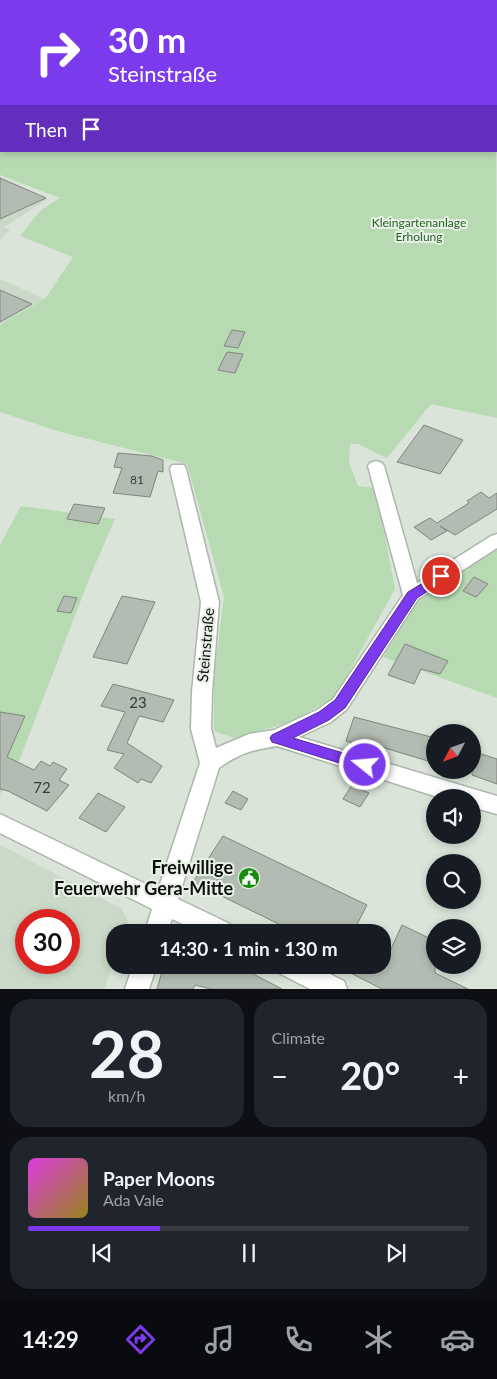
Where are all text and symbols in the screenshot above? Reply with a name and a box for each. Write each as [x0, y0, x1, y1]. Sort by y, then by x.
text: 30 m [108, 18, 186, 60]
icon: right [25, 20, 90, 85]
text: Steinstraße [108, 60, 217, 87]
icon: arrive [77, 115, 105, 143]
text: Then [25, 118, 67, 141]
park label: Kleingartenanlage Erholung [372, 215, 466, 244]
house number: 81 [130, 472, 144, 487]
pin [420, 555, 462, 597]
icon: arrive [427, 562, 455, 590]
street label: Steinstraße [193, 607, 217, 683]
house number: 23 [129, 693, 147, 711]
north arrow [426, 724, 481, 779]
map controls [426, 724, 481, 974]
position arrow [338, 738, 390, 790]
house number: 72 [33, 778, 51, 796]
button: sound [426, 789, 481, 844]
button: search [426, 854, 481, 909]
place label: Freiwillige Feuerwehr Gera-Mitte [54, 856, 233, 899]
public building icon: Freiwillige Feuerwehr Gera-Mitte [237, 866, 261, 890]
speed limit sign: 30 [15, 909, 80, 974]
button: layers [426, 919, 481, 974]
text: 14:30 · 1 min · 130 m [159, 937, 338, 960]
text: 28 [89, 1014, 164, 1092]
text: Climate [272, 1028, 325, 1047]
text: 20° [340, 1052, 400, 1098]
text: − [272, 1059, 288, 1093]
text: + [453, 1059, 469, 1093]
text: km/h [108, 1086, 145, 1105]
text: Paper Moons [103, 1167, 215, 1190]
text: Ada Vale [103, 1190, 164, 1209]
icon: previous [88, 1239, 116, 1267]
icon: pause [235, 1239, 263, 1267]
icon: next [382, 1239, 410, 1267]
icon: directions [123, 1322, 158, 1357]
icon: music [202, 1322, 237, 1357]
icon: phone [281, 1322, 316, 1357]
icon: climate [361, 1322, 396, 1357]
icon: car [440, 1322, 475, 1357]
text: 14:29 [22, 1326, 79, 1353]

